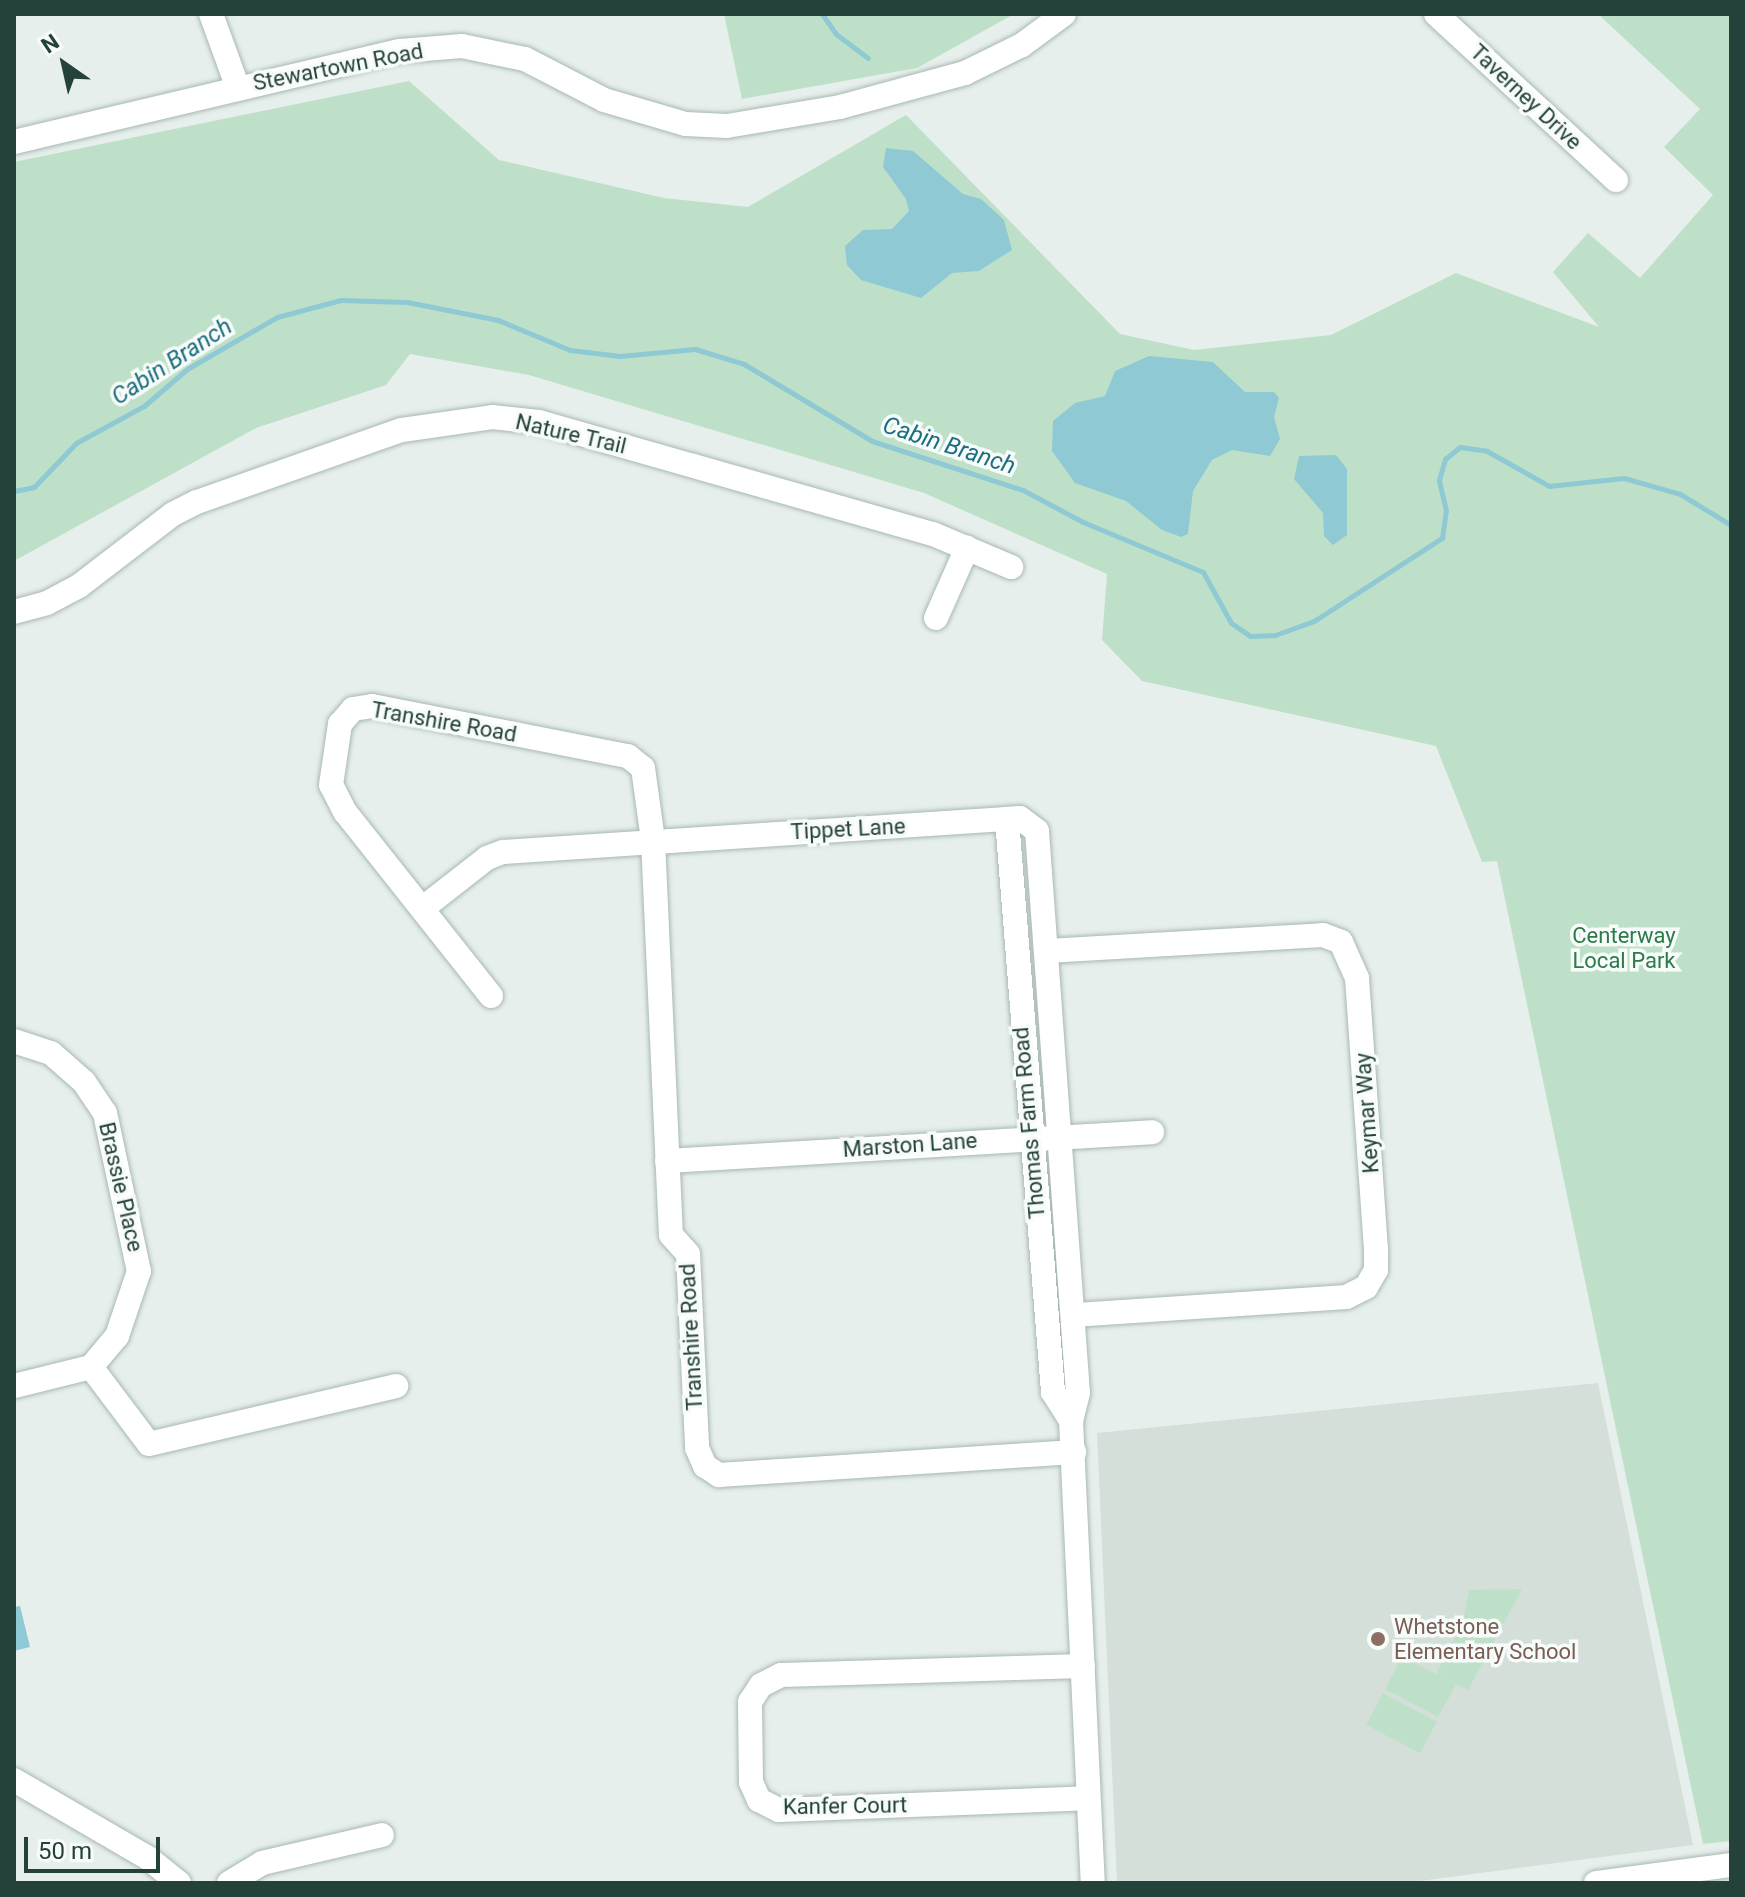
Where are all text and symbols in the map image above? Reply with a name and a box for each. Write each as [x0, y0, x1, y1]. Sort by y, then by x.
north arrow [24, 24, 104, 104]
text: N [37, 29, 64, 58]
street label: Stewartown Road [251, 38, 425, 96]
street label: Taverney Drive [1465, 39, 1587, 155]
water label: Cabin Branch [106, 312, 238, 412]
street label: Nature Trail [513, 408, 629, 460]
water label: Cabin Branch [879, 411, 1019, 481]
street label: Transhire Road [369, 696, 519, 748]
street label: Tippet Lane [790, 813, 906, 845]
park label: Centerway Local Park [1572, 922, 1676, 974]
street label: Thomas Farm Road [1007, 1026, 1051, 1220]
street label: Keymar Way [1350, 1052, 1384, 1174]
street label: Brassie Place [93, 1120, 149, 1254]
street label: Marston Lane [842, 1127, 978, 1163]
street label: Transhire Road [674, 1263, 708, 1411]
place label: Whetstone Elementary School [1394, 1613, 1576, 1664]
marker: Whetstone Elementary School [1369, 1630, 1387, 1648]
street label: Kanfer Court [783, 1792, 907, 1820]
scale bar [28, 1821, 164, 1871]
text: 50 m [38, 1837, 92, 1865]

